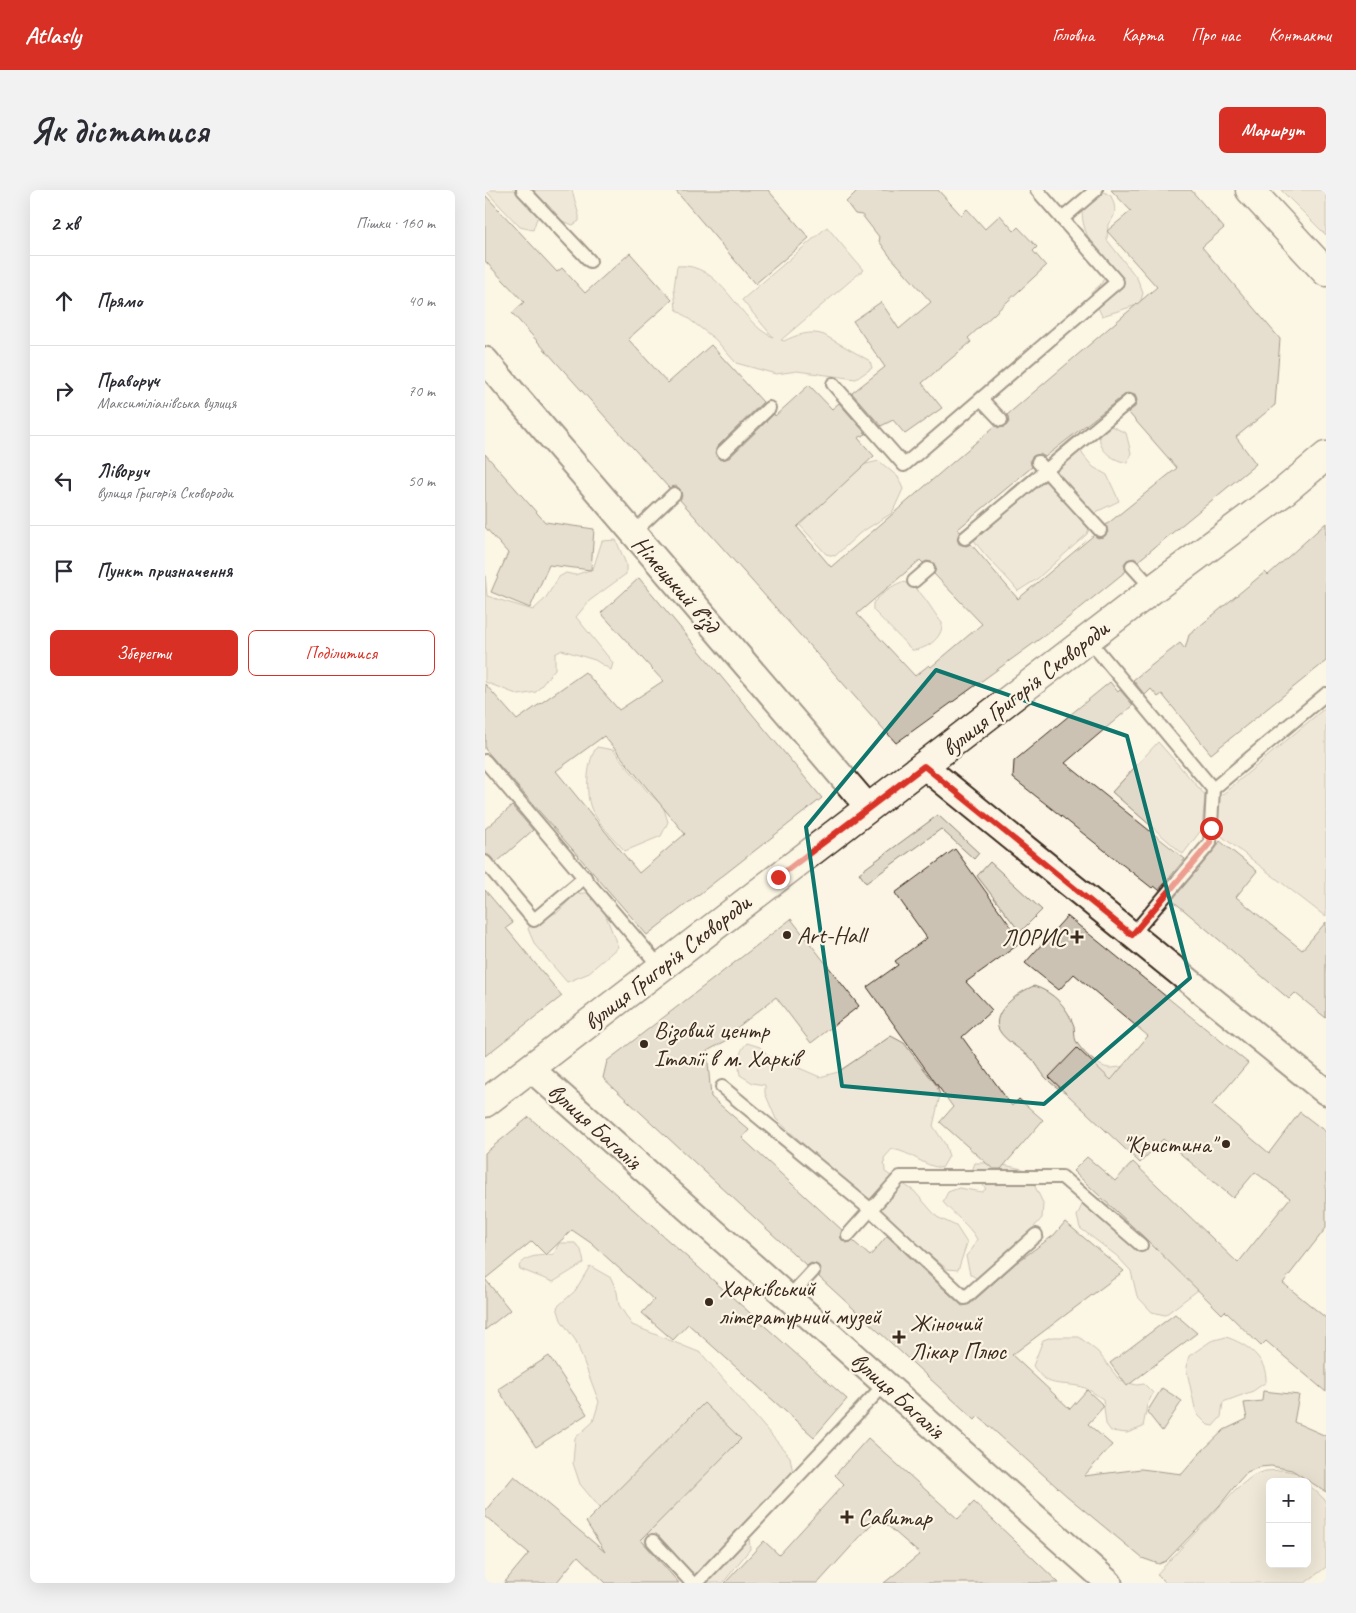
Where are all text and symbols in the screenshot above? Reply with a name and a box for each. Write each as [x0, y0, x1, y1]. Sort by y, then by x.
text: Atlasly [25, 20, 81, 50]
text: Головна [1052, 24, 1094, 46]
text: Карта [1122, 24, 1163, 46]
text: Про нас [1191, 24, 1241, 46]
text: Контакти [1269, 24, 1331, 46]
button: Маршрут [1219, 107, 1326, 153]
text: Як дістатися [30, 108, 208, 153]
text: 2 хв [50, 210, 79, 236]
text: Пішки · 160 m [356, 213, 435, 233]
icon: ahead [50, 287, 78, 315]
text: Прямо [97, 289, 142, 313]
text: 40 m [408, 291, 435, 311]
text: Праворуч [97, 369, 159, 393]
icon: right [50, 377, 78, 405]
text: 70 m [408, 381, 435, 401]
text: Максиміліанівська вулиця [97, 393, 236, 413]
text: Ліворуч [97, 459, 149, 483]
icon: left [50, 467, 78, 495]
text: 50 m [408, 471, 435, 491]
text: вулиця Григорія Сковороди [97, 483, 233, 503]
street label: Німецький в’їзд [625, 529, 728, 641]
icon: arrive [50, 557, 78, 585]
text: Пункт призначення [97, 559, 232, 583]
street label: вулиця Григорія Сковороди [935, 612, 1116, 763]
button: Зберегти [50, 630, 238, 676]
button: Поділитися [248, 630, 435, 676]
route start [1200, 817, 1223, 840]
route end [767, 866, 790, 889]
street label: вулиця Григорія Сковороди [577, 886, 758, 1037]
place label: Art-Hall [797, 920, 869, 950]
place label: ЛОРИС [1002, 922, 1068, 952]
marker: Art-Hall [781, 929, 793, 941]
marker: ЛОРИС [1070, 930, 1084, 944]
place label: Візовий центр Італії в м. Харків [654, 1015, 806, 1073]
marker: Візовий центр Італії в м. Харків [638, 1038, 650, 1050]
street label: вулиця Багалія [542, 1076, 649, 1177]
place label: "Кристина" [1122, 1129, 1221, 1159]
marker: "Кристина" [1220, 1138, 1232, 1150]
place label: Харківський літературний музей [719, 1273, 883, 1331]
marker: Харківський літературний музей [703, 1296, 715, 1308]
place label: Жіночий Лікар Плюс [910, 1308, 1008, 1366]
marker: Жіночий Лікар Плюс [892, 1330, 906, 1344]
street label: вулиця Багалія [845, 1345, 952, 1446]
map controls [1266, 1478, 1311, 1568]
button: + [1266, 1478, 1311, 1523]
place label: Савитар [858, 1502, 933, 1532]
marker: Савитар [840, 1510, 854, 1524]
button: − [1266, 1523, 1311, 1568]

